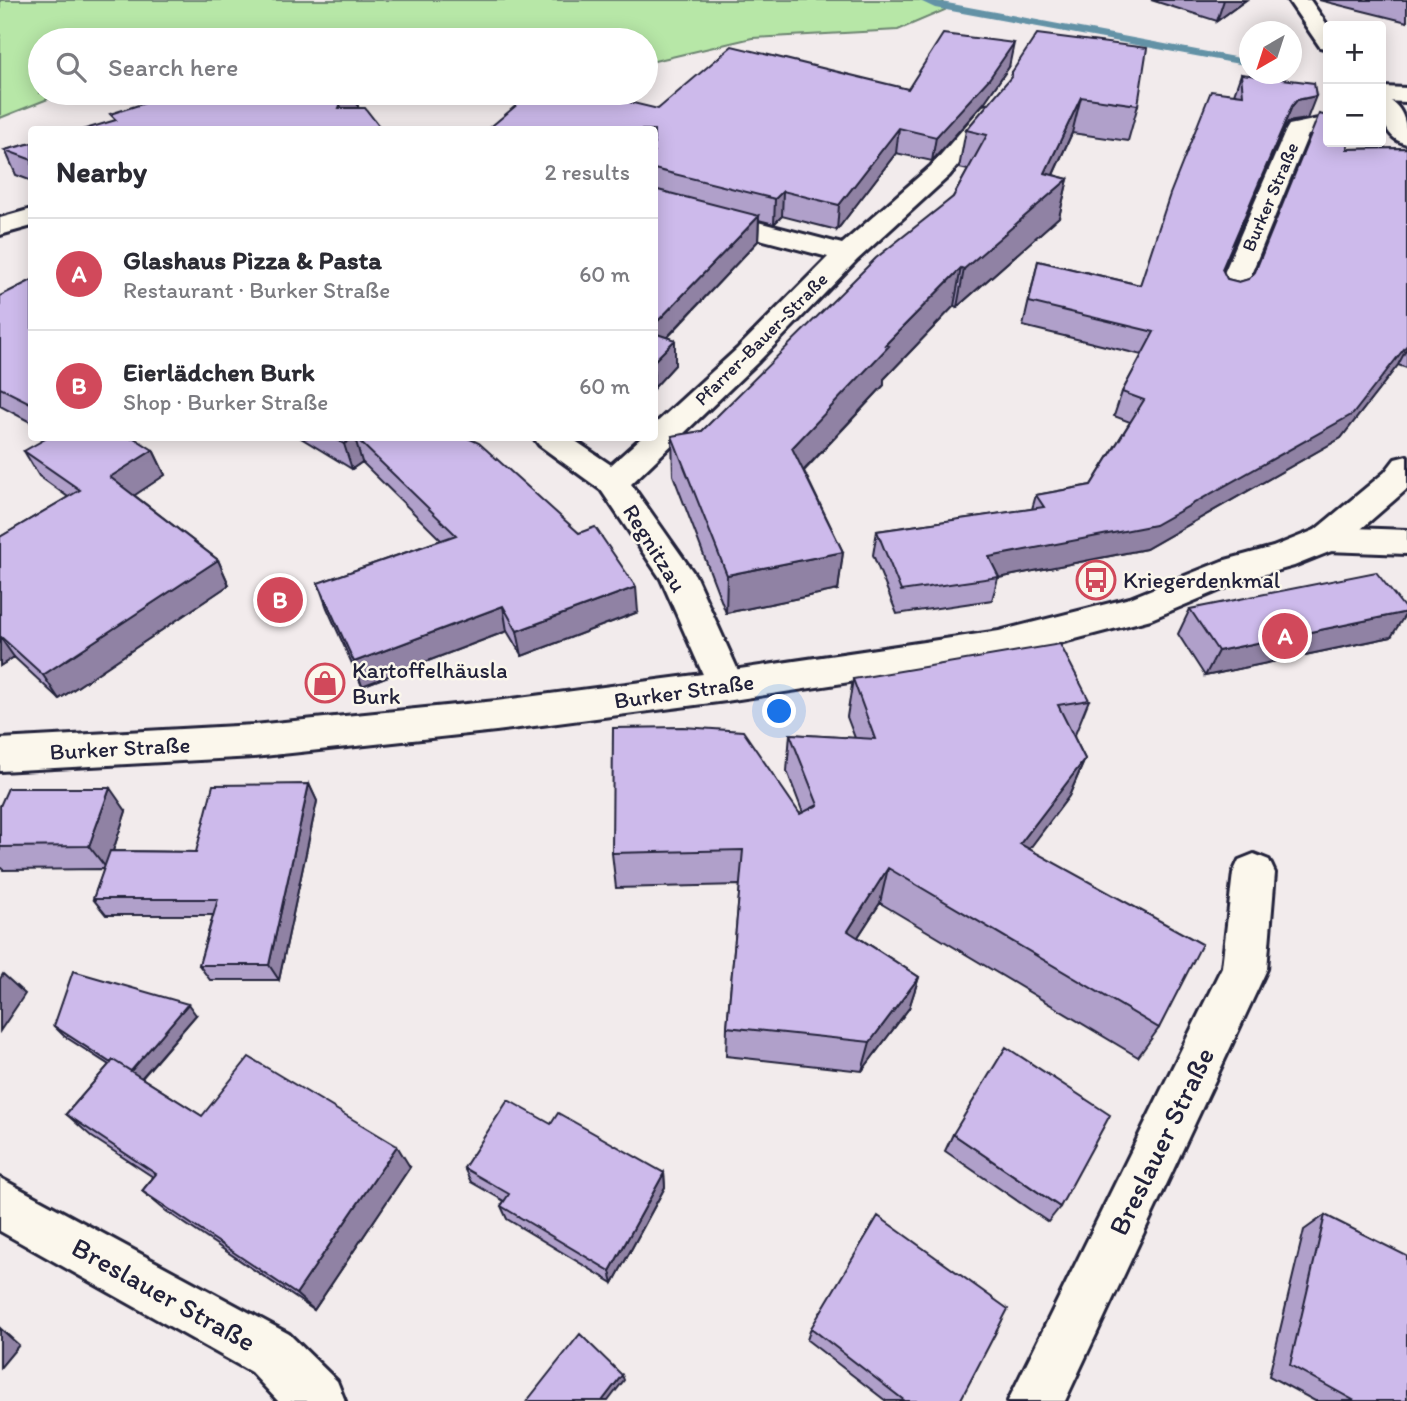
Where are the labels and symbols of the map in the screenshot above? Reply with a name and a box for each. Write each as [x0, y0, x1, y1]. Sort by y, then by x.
north arrow [1239, 21, 1302, 84]
street label: Burker Straße [1237, 139, 1303, 255]
street label: Pfarrer-Bauer-Straße [690, 268, 832, 410]
street label: Regnitzau [617, 499, 693, 597]
bus stop icon: Kriegerdenkmal [1075, 559, 1117, 601]
place label: Kriegerdenkmal [1123, 566, 1281, 594]
pin: B [257, 574, 303, 626]
pin: A [1262, 610, 1308, 662]
place label: Kartoffelhäusla Burk [352, 656, 508, 710]
shop icon: Kartoffelhäusla Burk [304, 662, 346, 704]
street label: Burker Straße [612, 667, 756, 715]
your location [762, 694, 796, 728]
street label: Burker Straße [49, 730, 191, 766]
street label: Breslauer Straße [1101, 1041, 1221, 1241]
street label: Breslauer Straße [66, 1229, 262, 1359]

